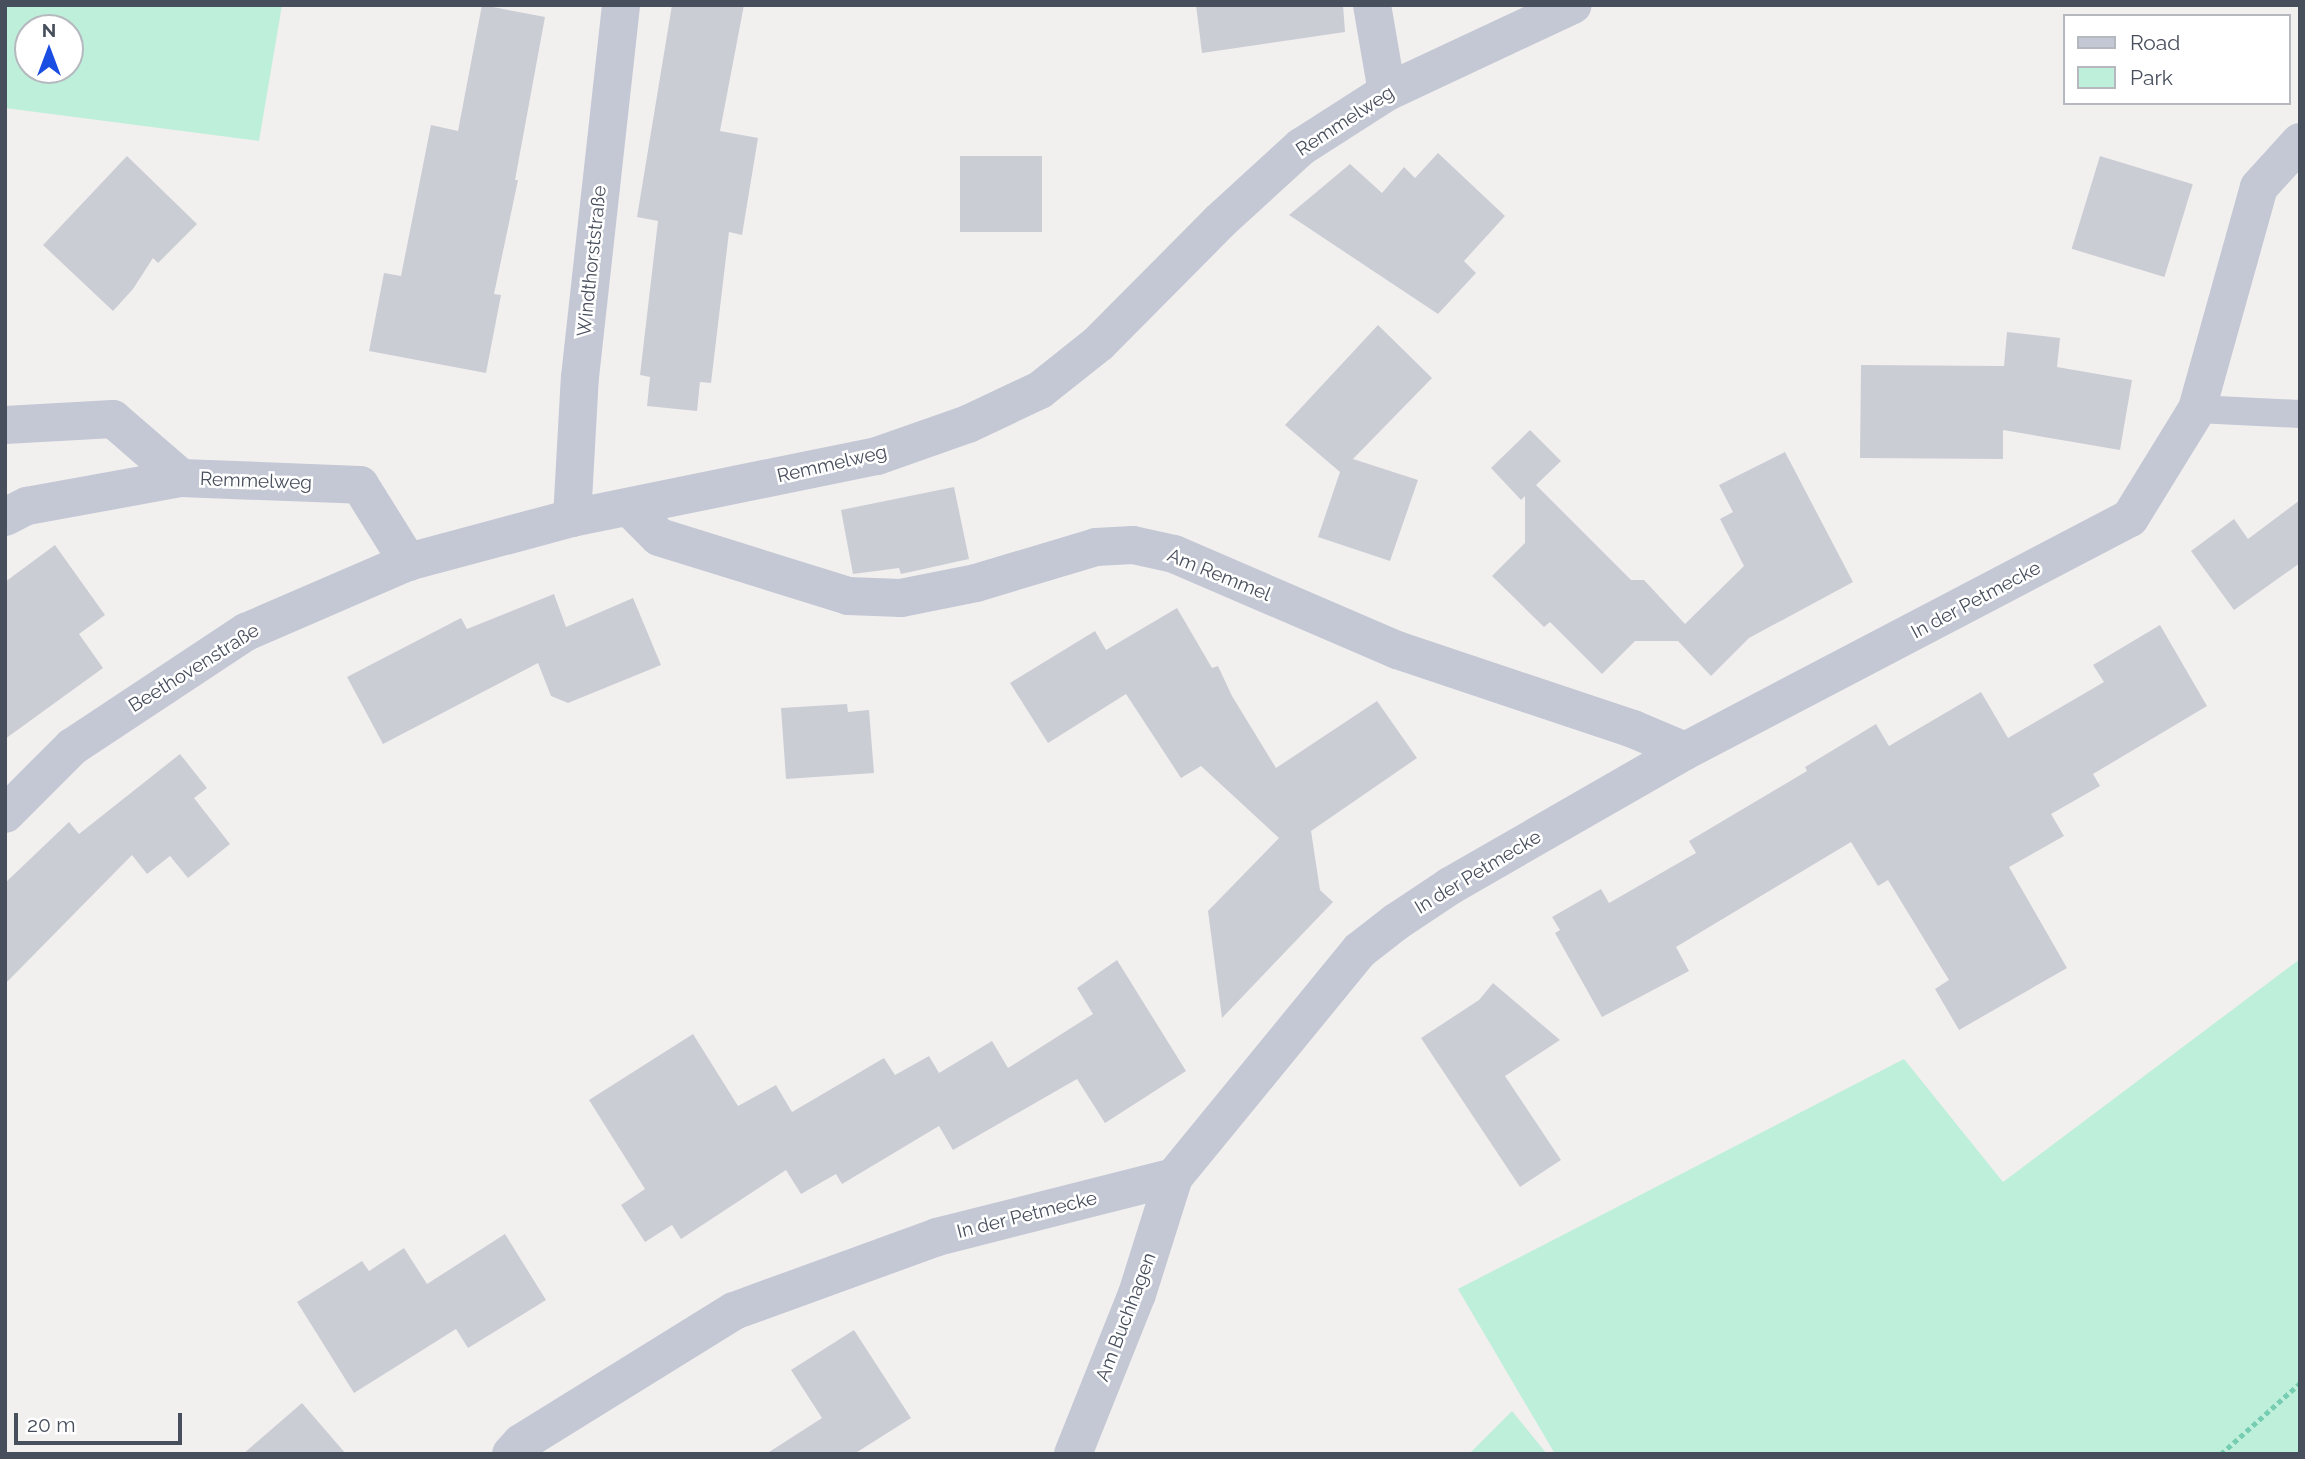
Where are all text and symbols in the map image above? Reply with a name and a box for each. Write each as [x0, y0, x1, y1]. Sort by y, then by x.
north arrow [14, 14, 84, 84]
legend [2064, 14, 2291, 105]
text: N [42, 19, 56, 41]
text: Road [2130, 30, 2180, 55]
text: Park [2130, 65, 2173, 90]
street label: Remmelweg [1292, 81, 1398, 161]
street label: Windthorststraße [573, 184, 611, 338]
street label: Remmelweg [775, 440, 889, 488]
street label: Remmelweg [200, 468, 312, 494]
street label: Am Remmel [1164, 544, 1274, 606]
street label: In der Petmecke [1907, 556, 2045, 644]
street label: Beethovenstraße [125, 619, 263, 717]
street label: In der Petmecke [1410, 825, 1546, 919]
street label: In der Petmecke [954, 1187, 1100, 1243]
street label: Am Buchhagen [1091, 1249, 1161, 1385]
scale bar [18, 1400, 186, 1444]
text: 20 m [27, 1412, 75, 1437]

